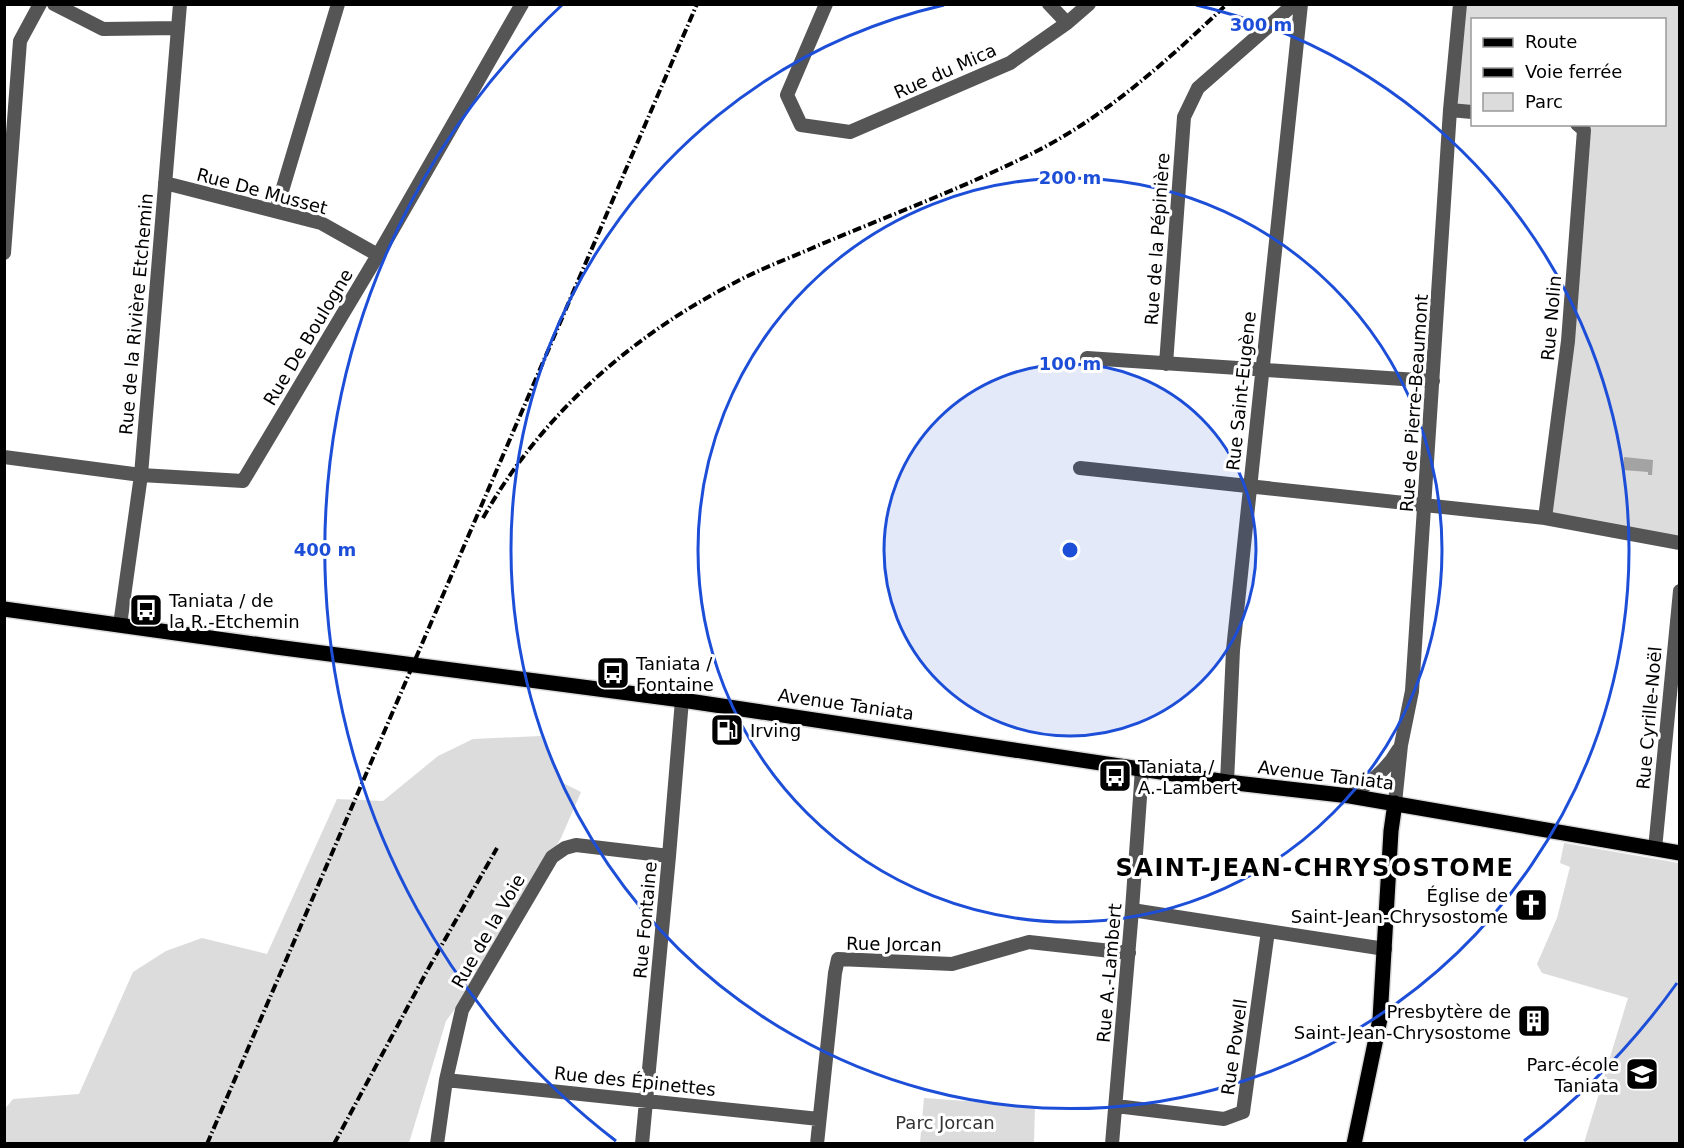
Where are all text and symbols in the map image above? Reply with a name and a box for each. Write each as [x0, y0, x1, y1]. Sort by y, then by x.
text: 300 m [1230, 14, 1292, 35]
legend [1471, 18, 1666, 126]
text: Route [1525, 31, 1577, 52]
street label: Rue du Mica [891, 39, 999, 103]
text: Voie ferrée [1525, 61, 1622, 82]
text: Parc [1525, 91, 1563, 112]
street label: Rue de la Pépinière [1140, 152, 1174, 326]
street label: Rue De Musset [194, 163, 330, 219]
text: 200 m [1039, 167, 1101, 188]
street label: Rue de la Rivière Etchemin [115, 192, 157, 436]
street label: Rue De Boulogne [259, 265, 357, 409]
street label: Rue Nolin [1537, 274, 1565, 362]
street label: Rue de Pierre-Beaumont [1396, 293, 1432, 513]
street label: Rue Saint-Eugène [1222, 310, 1260, 472]
text: 100 m [1039, 353, 1101, 374]
text: 400 m [294, 539, 356, 560]
centre of rings [1060, 540, 1080, 560]
place label: Taniata / de la R.-Etchemin [168, 590, 300, 632]
bus stop icon: Taniata / de la R.-Etchemin [128, 592, 164, 628]
street label: Rue Cyrille-Noël [1632, 646, 1666, 790]
place label: Taniata / Fontaine [635, 653, 714, 695]
bus stop icon: Taniata / Fontaine [595, 655, 631, 691]
street label: Avenue Taniata [777, 684, 915, 724]
fuel station icon: Irving [709, 712, 745, 748]
place label: Irving [750, 720, 801, 741]
place label: Taniata / A.-Lambert [1137, 756, 1238, 798]
street label: Avenue Taniata [1257, 756, 1395, 794]
bus stop icon: Taniata / A.-Lambert [1097, 758, 1133, 794]
district label: SAINT-JEAN-CHRYSOSTOME [1116, 854, 1514, 882]
street label: Rue Fontaine [629, 861, 661, 979]
street label: Rue de la Voie [447, 870, 529, 992]
place label: Église de Saint-Jean-Chrysostome [1291, 885, 1508, 927]
church icon: Église de Saint-Jean-Chrysostome [1513, 887, 1549, 923]
street label: Rue A.-Lambert [1092, 903, 1126, 1043]
street label: Rue Jorcan [846, 933, 942, 955]
street label: Rue Powell [1217, 998, 1251, 1096]
place label: Presbytère de Saint-Jean-Chrysostome [1294, 1001, 1511, 1043]
building icon: Presbytère de Saint-Jean-Chrysostome [1516, 1003, 1552, 1039]
place label: Parc-école Taniata [1526, 1054, 1619, 1096]
school or university icon: Parc-école Taniata [1624, 1056, 1660, 1092]
street label: Rue des Épinettes [553, 1062, 717, 1100]
park label: Parc Jorcan [895, 1112, 995, 1133]

